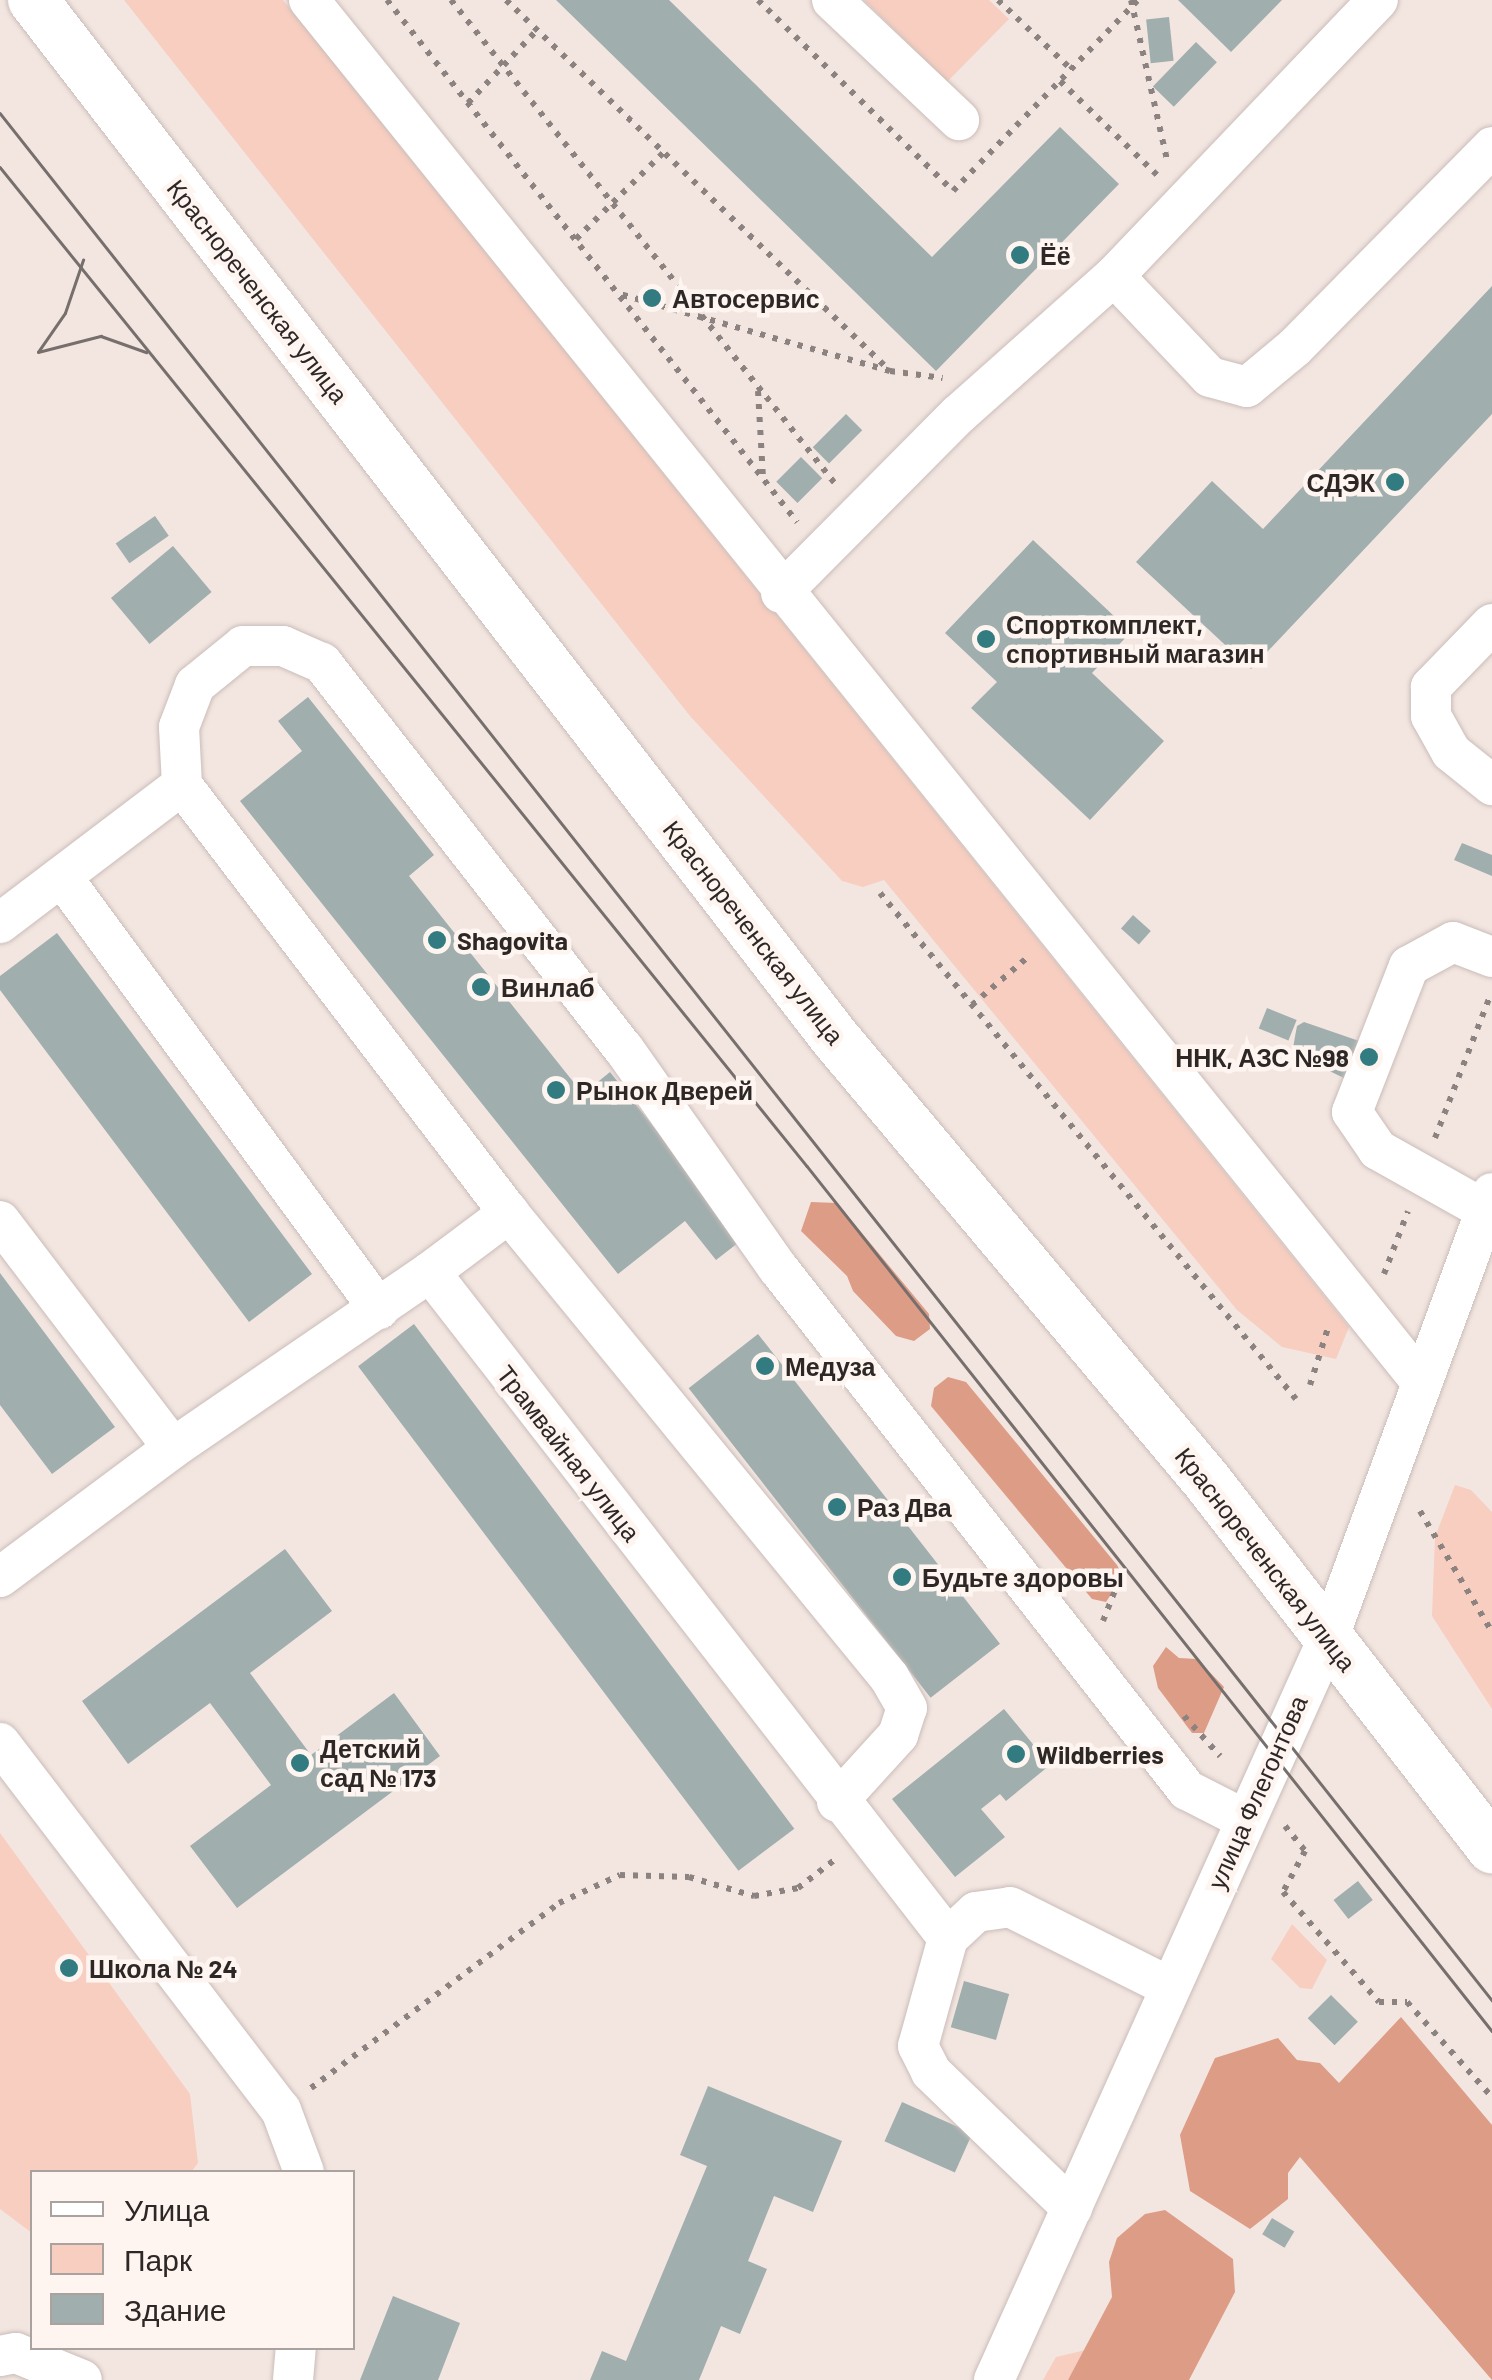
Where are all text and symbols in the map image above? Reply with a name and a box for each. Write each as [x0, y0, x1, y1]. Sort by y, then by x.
street label: Краснореченская улица [161, 173, 355, 409]
place label: Ёё [1040, 240, 1071, 270]
marker: Ёё [1009, 244, 1031, 266]
place label: Автосервис [672, 283, 820, 313]
marker: Автосервис [641, 287, 663, 309]
place label: СДЭК [1306, 467, 1375, 497]
marker: СДЭК [1384, 471, 1406, 493]
place label: Спорткомплект, спортивный магазин [1006, 610, 1265, 669]
marker: Спорткомплект, спортивный магазин [975, 628, 997, 650]
street label: Краснореченская улица [657, 814, 851, 1050]
place label: Shagovita [457, 925, 568, 955]
marker: Shagovita [426, 929, 448, 951]
place label: Винлаб [501, 972, 595, 1002]
marker: Винлаб [470, 976, 492, 998]
place label: ННК, АЗС №98 [1175, 1042, 1349, 1072]
marker: ННК, АЗС №98 [1358, 1046, 1380, 1068]
place label: Рынок Дверей [576, 1075, 753, 1105]
marker: Рынок Дверей [545, 1079, 567, 1101]
place label: Медуза [785, 1351, 875, 1381]
marker: Медуза [754, 1355, 776, 1377]
street label: Трамвайная улица [491, 1359, 647, 1547]
street label: Краснореченская улица [1169, 1441, 1363, 1677]
place label: Раз Два [857, 1492, 952, 1522]
marker: Раз Два [826, 1496, 848, 1518]
place label: Будьте здоровы [922, 1562, 1124, 1592]
marker: Будьте здоровы [891, 1566, 913, 1588]
street label: улица Флегонтова [1201, 1691, 1313, 1893]
place label: Детский сад № 173 [320, 1734, 437, 1793]
place label: Wildberries [1036, 1739, 1164, 1769]
marker: Wildberries [1005, 1743, 1027, 1765]
marker: Детский сад № 173 [289, 1752, 311, 1774]
place label: Школа № 24 [89, 1953, 238, 1983]
marker: Школа № 24 [58, 1957, 80, 1979]
legend [30, 2170, 355, 2350]
text: Улица [124, 2191, 209, 2227]
text: Парк [124, 2241, 192, 2277]
text: Здание [124, 2291, 226, 2327]

